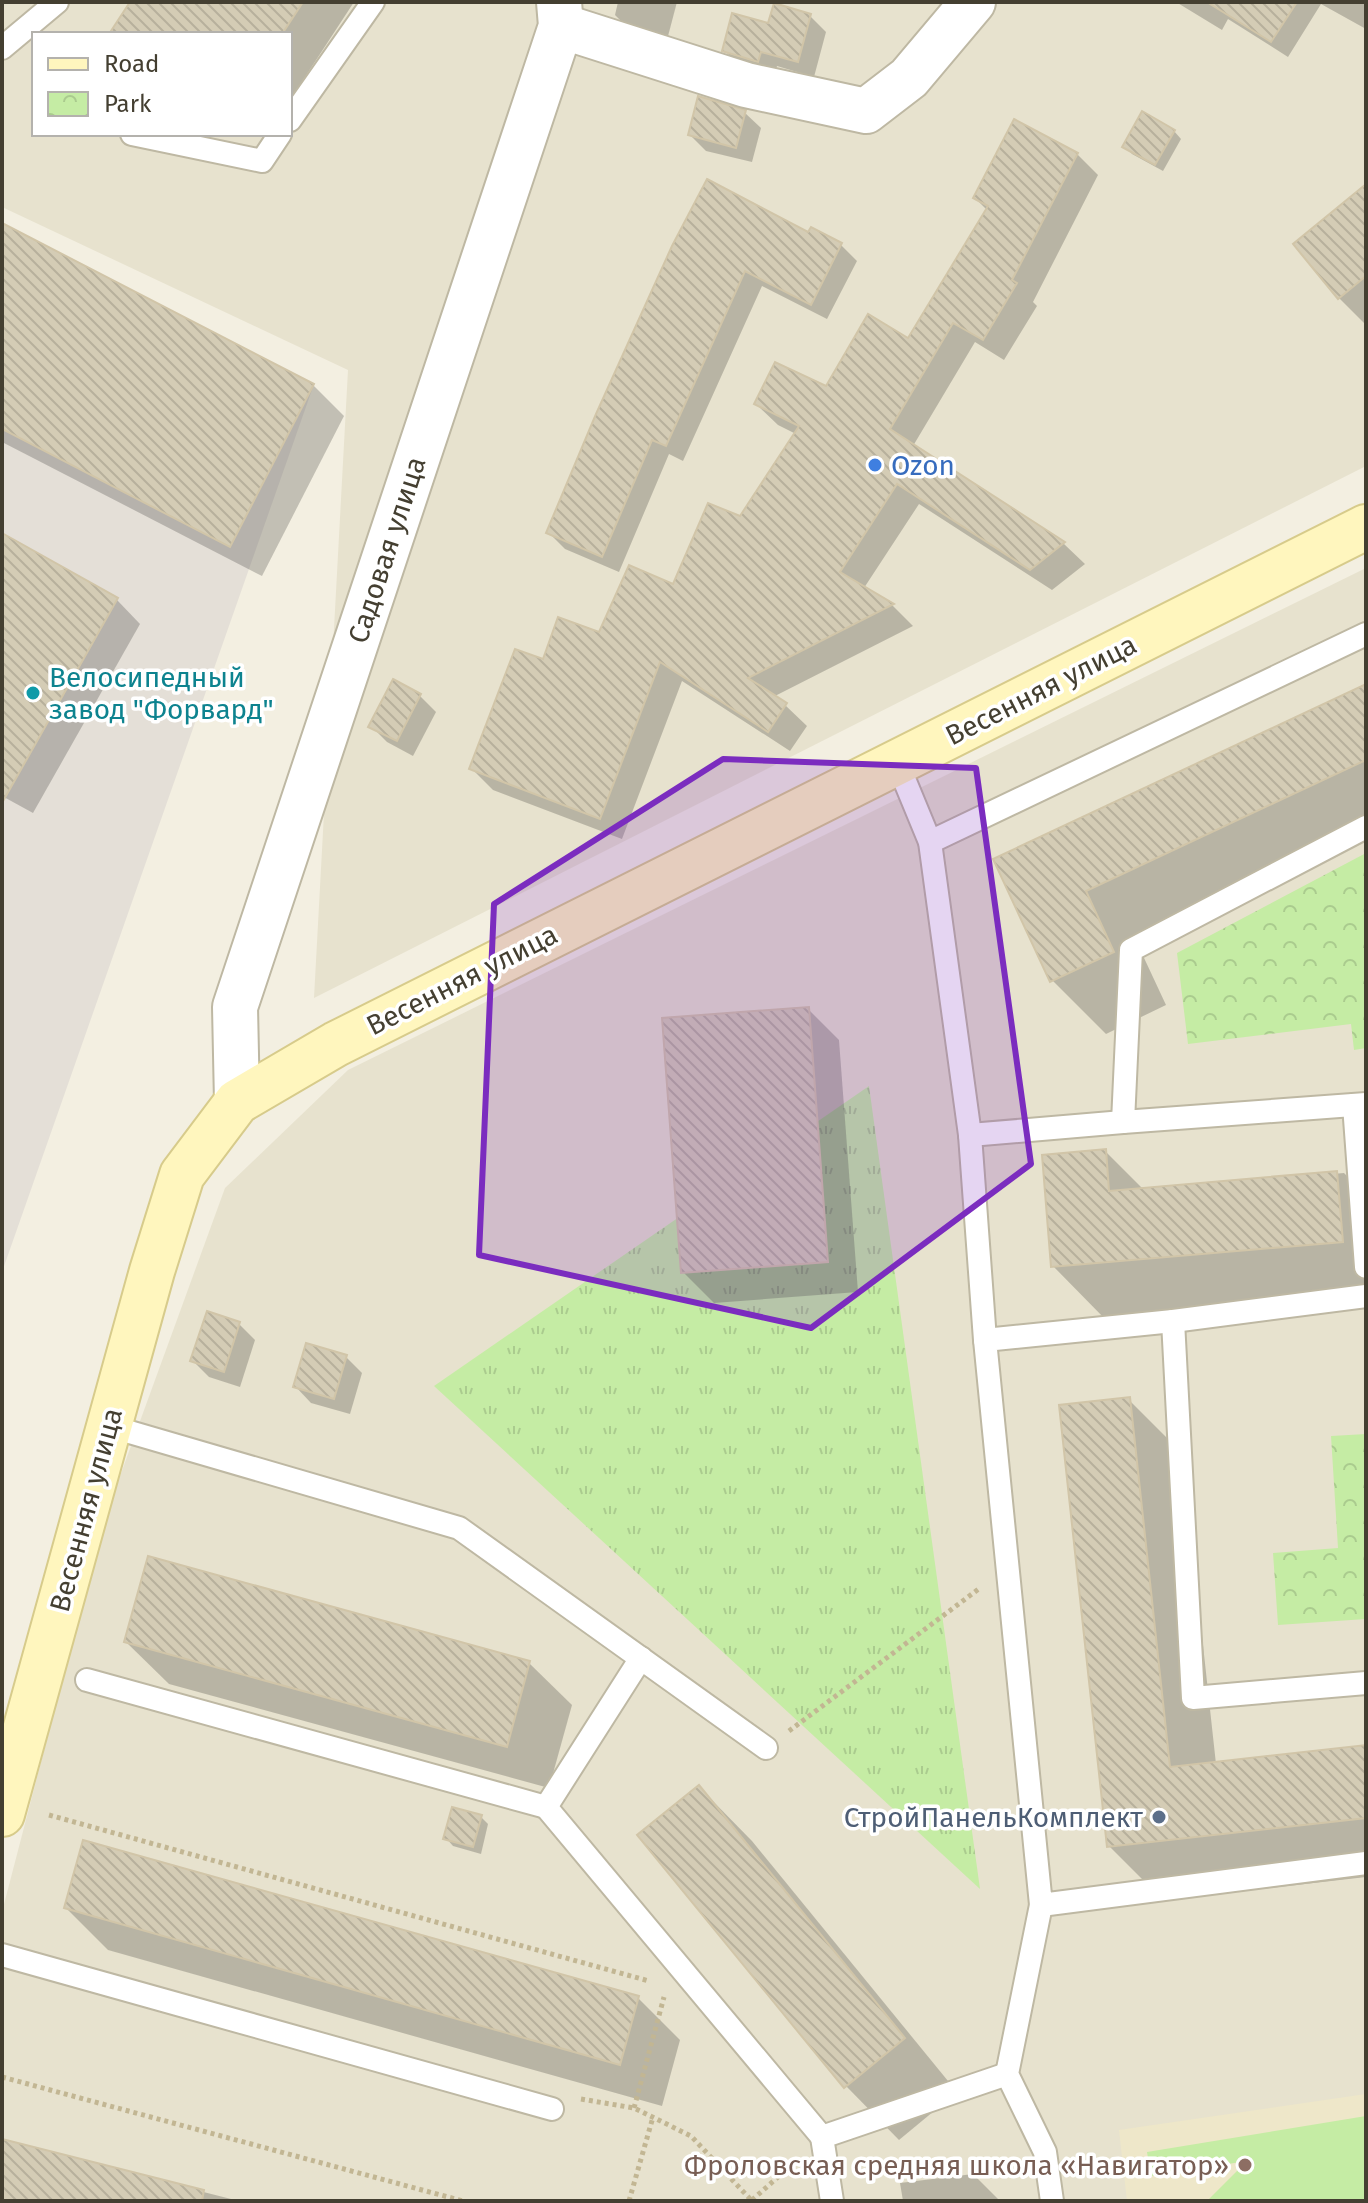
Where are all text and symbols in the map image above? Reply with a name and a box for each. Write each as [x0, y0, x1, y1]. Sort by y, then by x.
legend [32, 32, 292, 136]
text: Road [104, 50, 159, 78]
text: Park [104, 90, 152, 118]
place label: Ozon [891, 449, 955, 482]
street label: Садовая улица [341, 453, 433, 647]
marker: Ozon [866, 456, 884, 474]
street label: Весенняя улица [940, 628, 1142, 752]
place label: Велосипедный завод "Форвард" [49, 661, 274, 726]
marker: Велосипедный завод "Форвард" [24, 684, 42, 702]
street label: Весенняя улица [361, 918, 563, 1042]
street label: Весенняя улица [43, 1404, 129, 1616]
place label: СтройПанельКомплект [844, 1801, 1143, 1834]
marker: СтройПанельКомплект [1150, 1808, 1168, 1826]
place label: Фроловская средняя школа «Навигатор» [684, 2149, 1229, 2182]
marker: Фроловская средняя школа «Навигатор» [1236, 2156, 1254, 2174]

